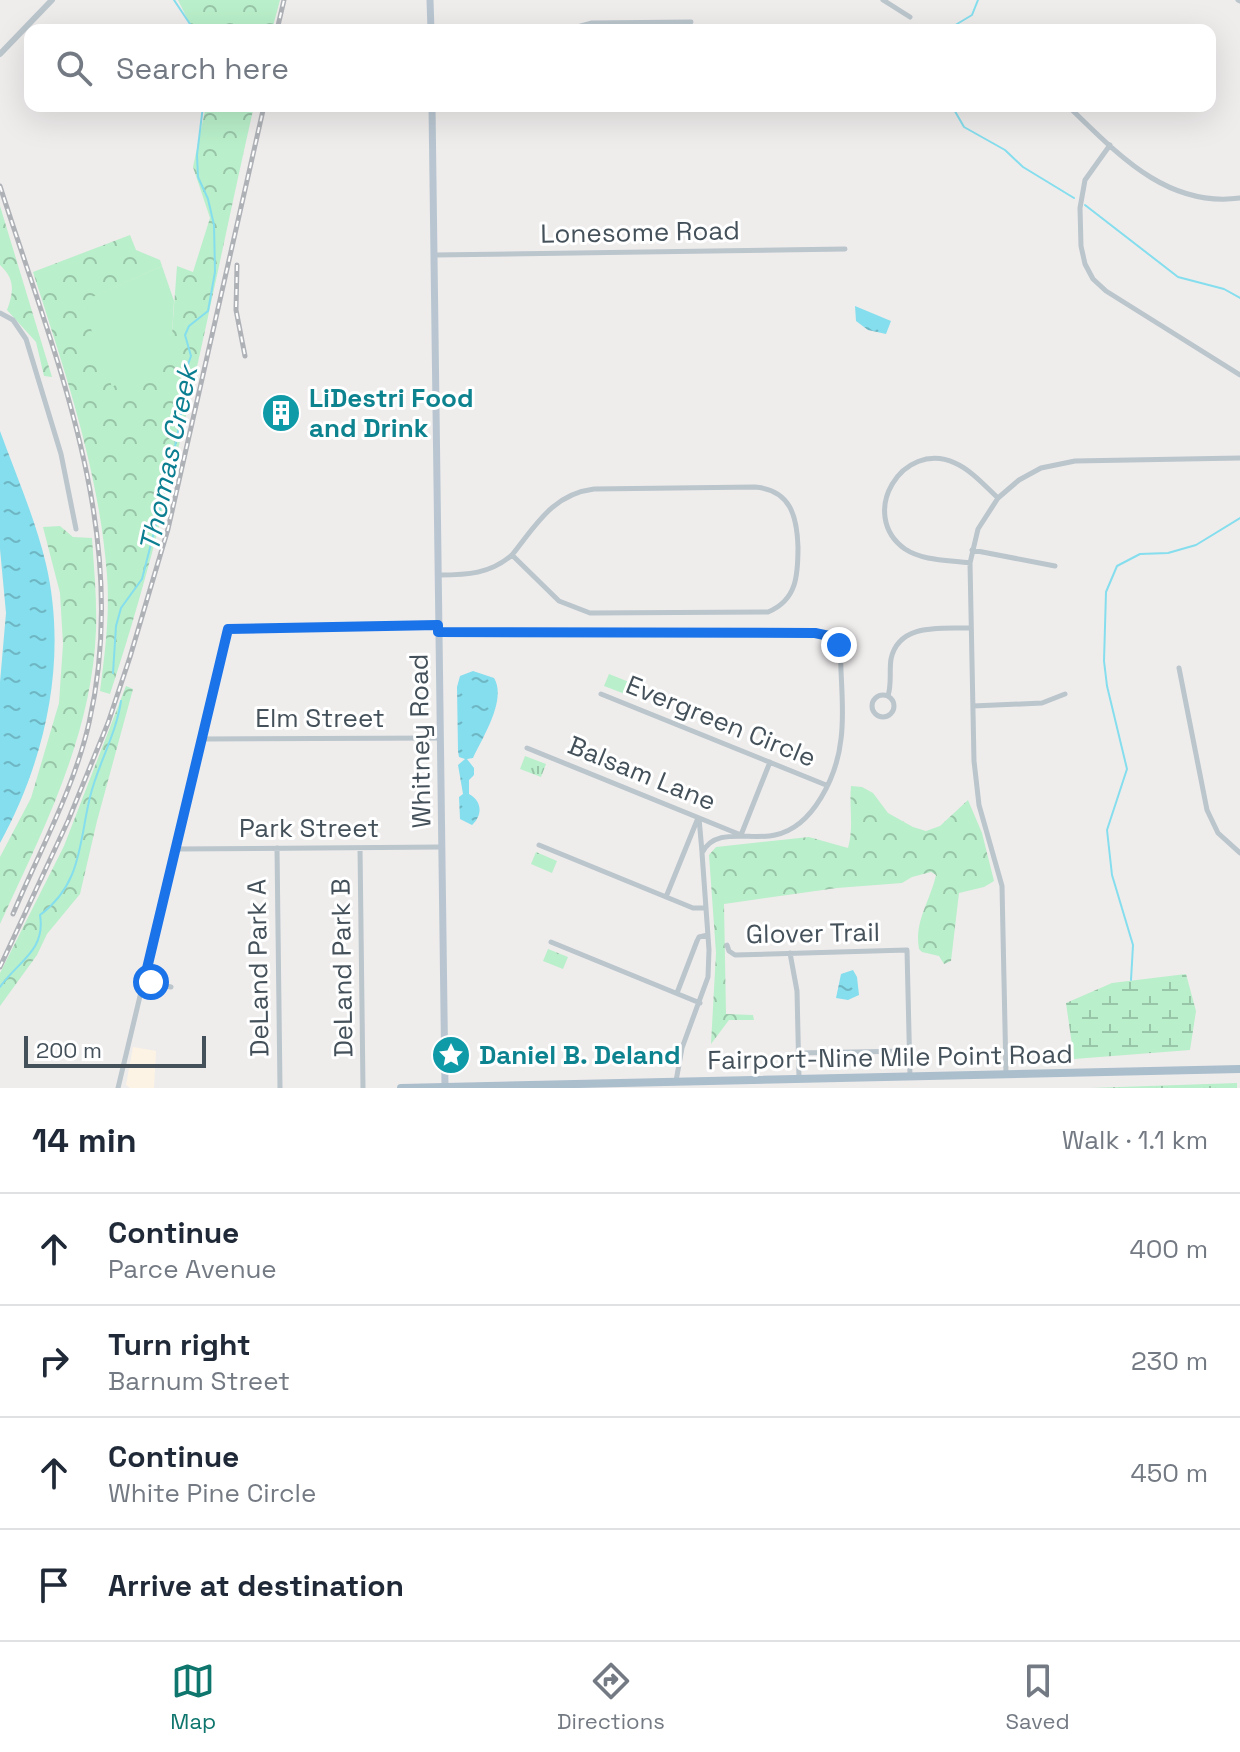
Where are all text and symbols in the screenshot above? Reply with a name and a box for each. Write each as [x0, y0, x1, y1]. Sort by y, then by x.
search box [24, 24, 1216, 112]
icon: search [52, 46, 96, 90]
text: Search here [116, 49, 289, 88]
street label: Lonesome Road [540, 213, 740, 251]
water label: Thomas Creek [131, 360, 206, 555]
place label: LiDestri Food and Drink [309, 381, 474, 445]
building icon: LiDestri Food and Drink [260, 392, 302, 434]
route end [821, 627, 857, 663]
street label: Whitney Road [401, 653, 439, 829]
street label: Evergreen Circle [621, 667, 821, 775]
street label: Elm Street [255, 701, 385, 735]
street label: Balsam Lane [563, 728, 721, 818]
street label: Park Street [239, 811, 379, 845]
street label: DeLand Park B [323, 878, 361, 1058]
street label: DeLand Park A [239, 879, 277, 1057]
street label: Glover Trail [746, 915, 880, 951]
route start [133, 964, 169, 1000]
scale bar [24, 1032, 206, 1068]
place icon: Daniel B. Deland [430, 1034, 472, 1076]
text: 200 m [36, 1036, 102, 1064]
street label: Fairport-Nine Mile Point Road [707, 1037, 1073, 1077]
place label: Daniel B. Deland [479, 1038, 681, 1072]
text: 14 min [32, 1119, 137, 1162]
text: Walk · 1.1 km [1062, 1123, 1208, 1157]
text: Continue [108, 1213, 239, 1252]
icon: ahead [32, 1227, 76, 1271]
text: 400 m [1129, 1232, 1208, 1266]
text: Parce Avenue [108, 1252, 277, 1286]
text: Turn right [108, 1325, 251, 1364]
icon: right [32, 1339, 76, 1383]
text: 230 m [1131, 1344, 1208, 1378]
text: Barnum Street [108, 1364, 290, 1398]
text: Continue [108, 1437, 239, 1476]
icon: ahead [32, 1451, 76, 1495]
text: 450 m [1130, 1456, 1208, 1490]
text: White Pine Circle [108, 1476, 316, 1510]
icon: arrive [32, 1563, 76, 1607]
text: Arrive at destination [108, 1566, 404, 1605]
tab: Map [170, 1659, 216, 1735]
tab: Directions [557, 1659, 665, 1735]
tab: Saved [1005, 1659, 1070, 1735]

